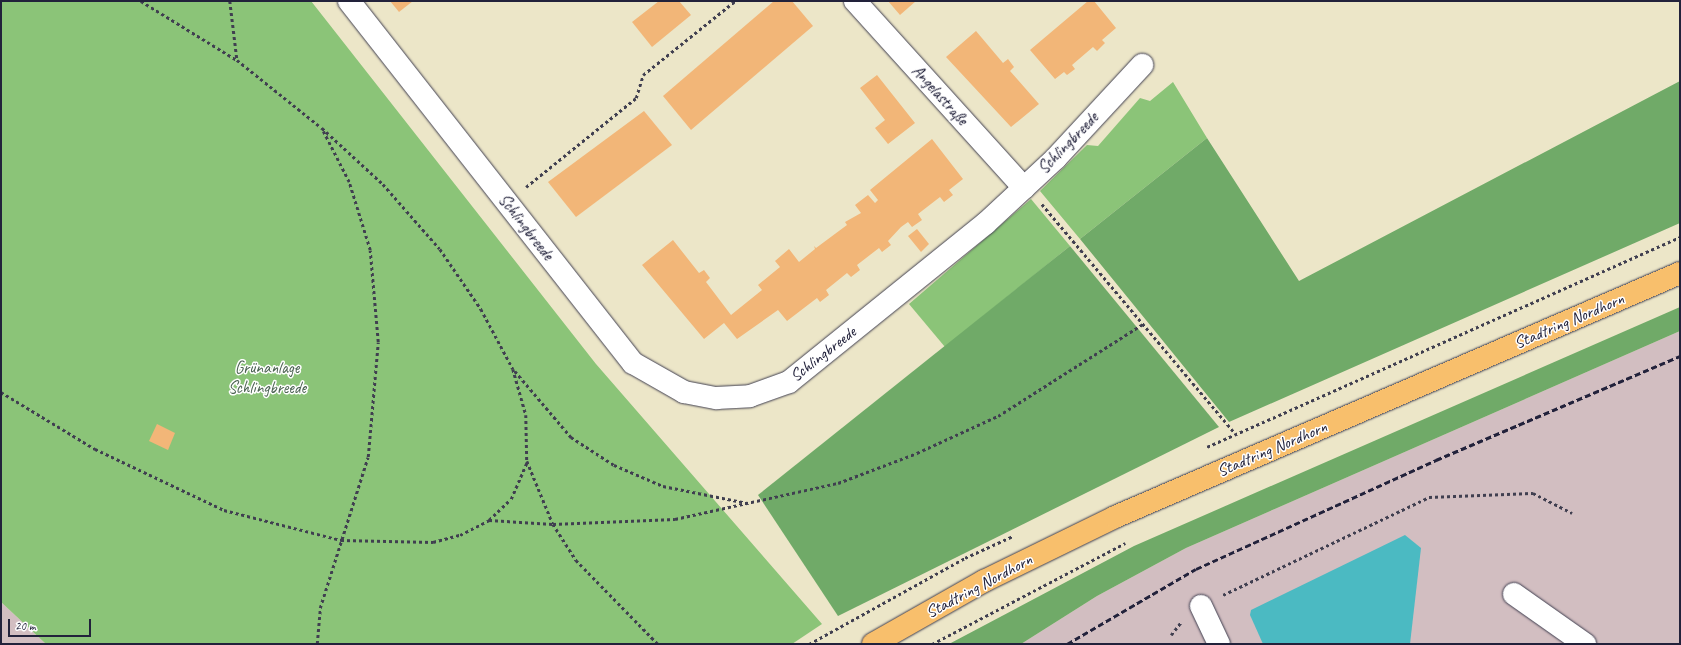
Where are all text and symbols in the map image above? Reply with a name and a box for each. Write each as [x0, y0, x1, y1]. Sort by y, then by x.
street label: Angelastraße [908, 61, 972, 129]
street label: Schlingbreede [1034, 108, 1102, 178]
street label: Schlingbreede [494, 190, 558, 264]
street label: Stadtring Nordhorn [1511, 289, 1627, 353]
street label: Schlingbreede [786, 322, 860, 386]
park label: Grünanlage Schlingbreede [228, 358, 306, 398]
street label: Stadtring Nordhorn [1214, 417, 1330, 481]
street label: Stadtring Nordhorn [922, 549, 1036, 623]
scale bar [10, 611, 93, 637]
text: 20 m [15, 618, 35, 634]

